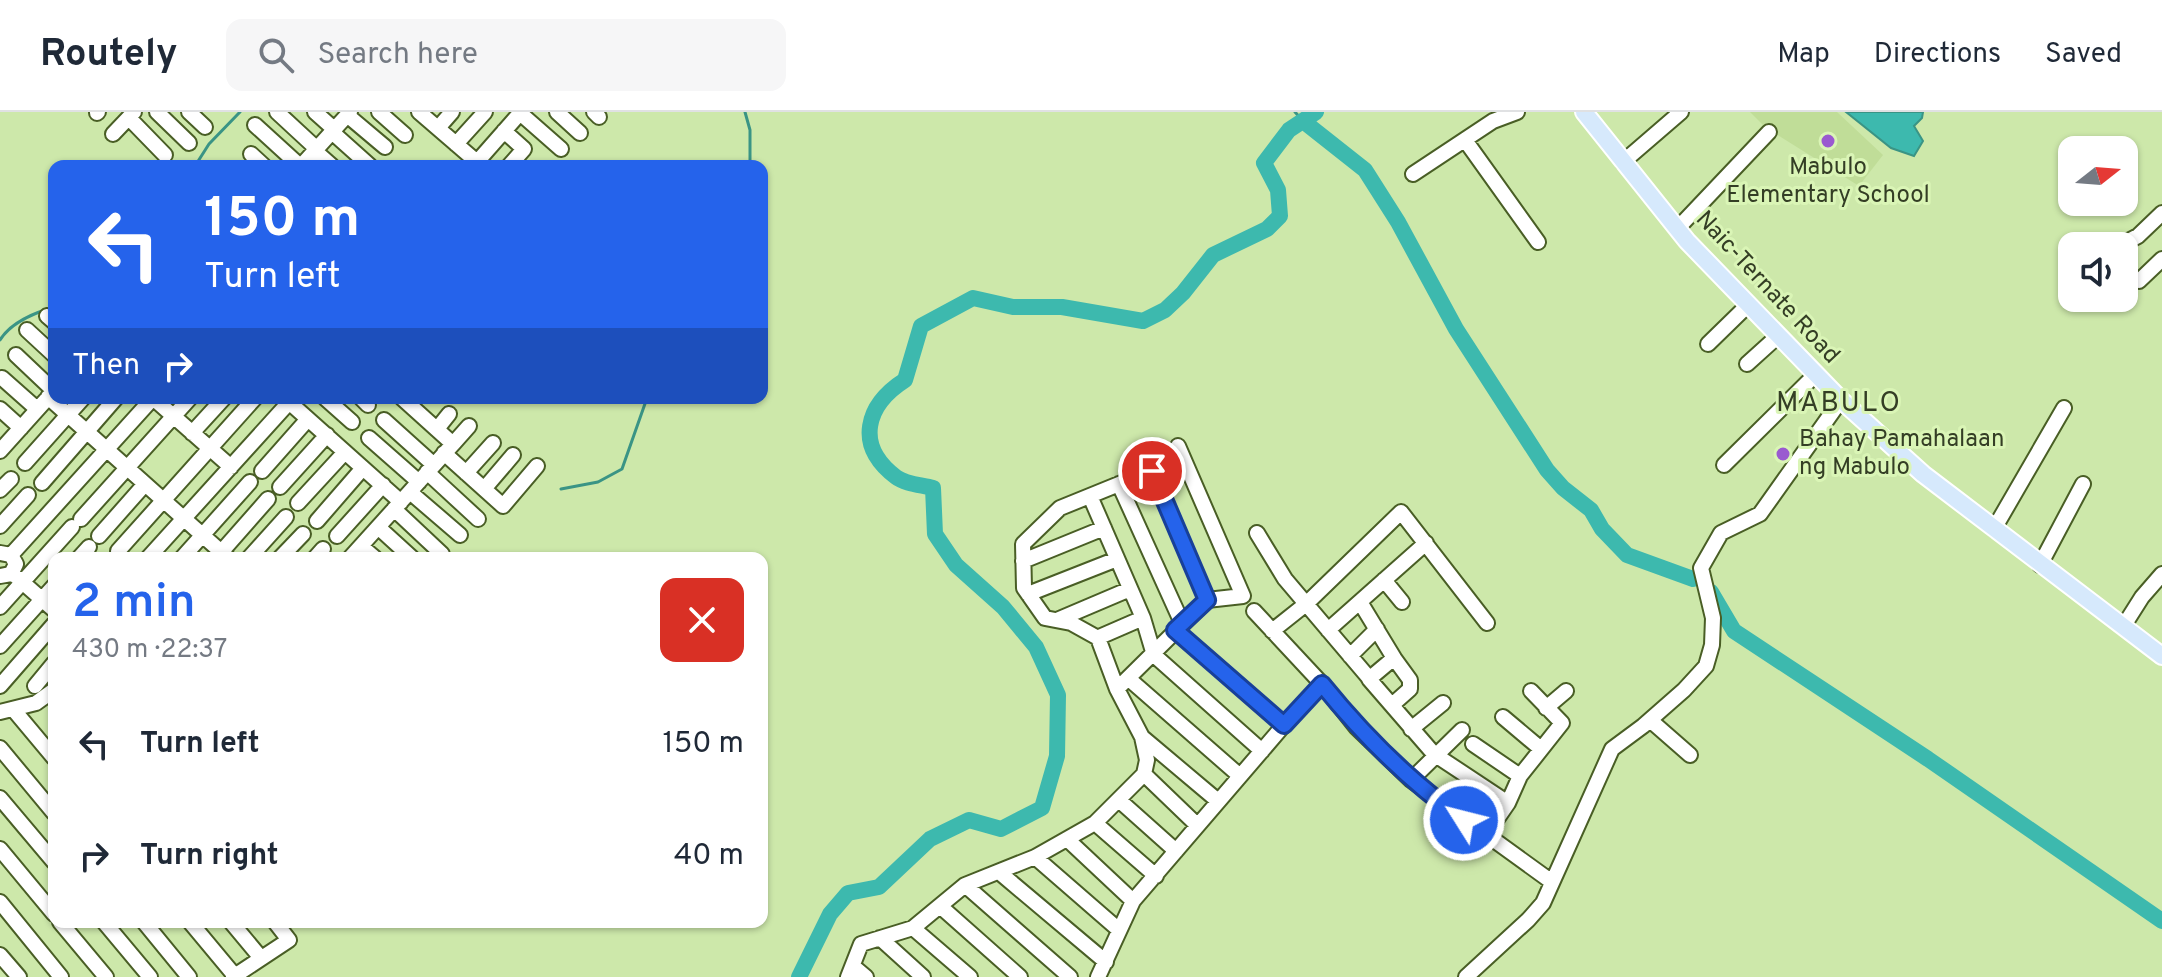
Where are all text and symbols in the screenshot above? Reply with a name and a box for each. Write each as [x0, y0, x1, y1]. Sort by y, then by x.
search box [226, 19, 786, 91]
text: Routely [40, 31, 178, 80]
icon: search [254, 33, 298, 77]
text: Search here [318, 37, 478, 74]
text: Map [1777, 37, 1830, 73]
text: Directions [1874, 37, 2001, 73]
text: Saved [2045, 37, 2122, 73]
marker: Mabulo Elementary School [1819, 132, 1837, 150]
north arrow [2058, 136, 2138, 216]
map controls [2058, 136, 2138, 312]
place label: Mabulo Elementary School [1726, 153, 1930, 211]
text: 150 m [204, 186, 360, 256]
icon: left [72, 192, 176, 296]
street label: Naic-Ternate Road [1688, 205, 1846, 371]
button: sound [2058, 232, 2138, 312]
text: Turn left [204, 255, 341, 301]
icon: right [156, 344, 200, 388]
text: Then [72, 348, 140, 385]
district label: MABULO [1776, 386, 1902, 422]
place label: Bahay Pamahalaan ng Mabulo [1799, 425, 2005, 483]
pin [1118, 437, 1186, 505]
marker: Bahay Pamahalaan ng Mabulo [1774, 445, 1792, 463]
icon: arrive [1130, 449, 1174, 493]
text: 2 min [72, 574, 196, 634]
button: close [660, 578, 744, 662]
text: 430 m · 22:37 [72, 634, 227, 667]
icon: left [72, 722, 116, 766]
text: Turn left [140, 726, 260, 763]
text: 150 m [663, 726, 744, 763]
position arrow [1422, 778, 1506, 862]
icon: right [72, 834, 116, 878]
text: Turn right [140, 838, 278, 875]
text: 40 m [674, 838, 744, 875]

